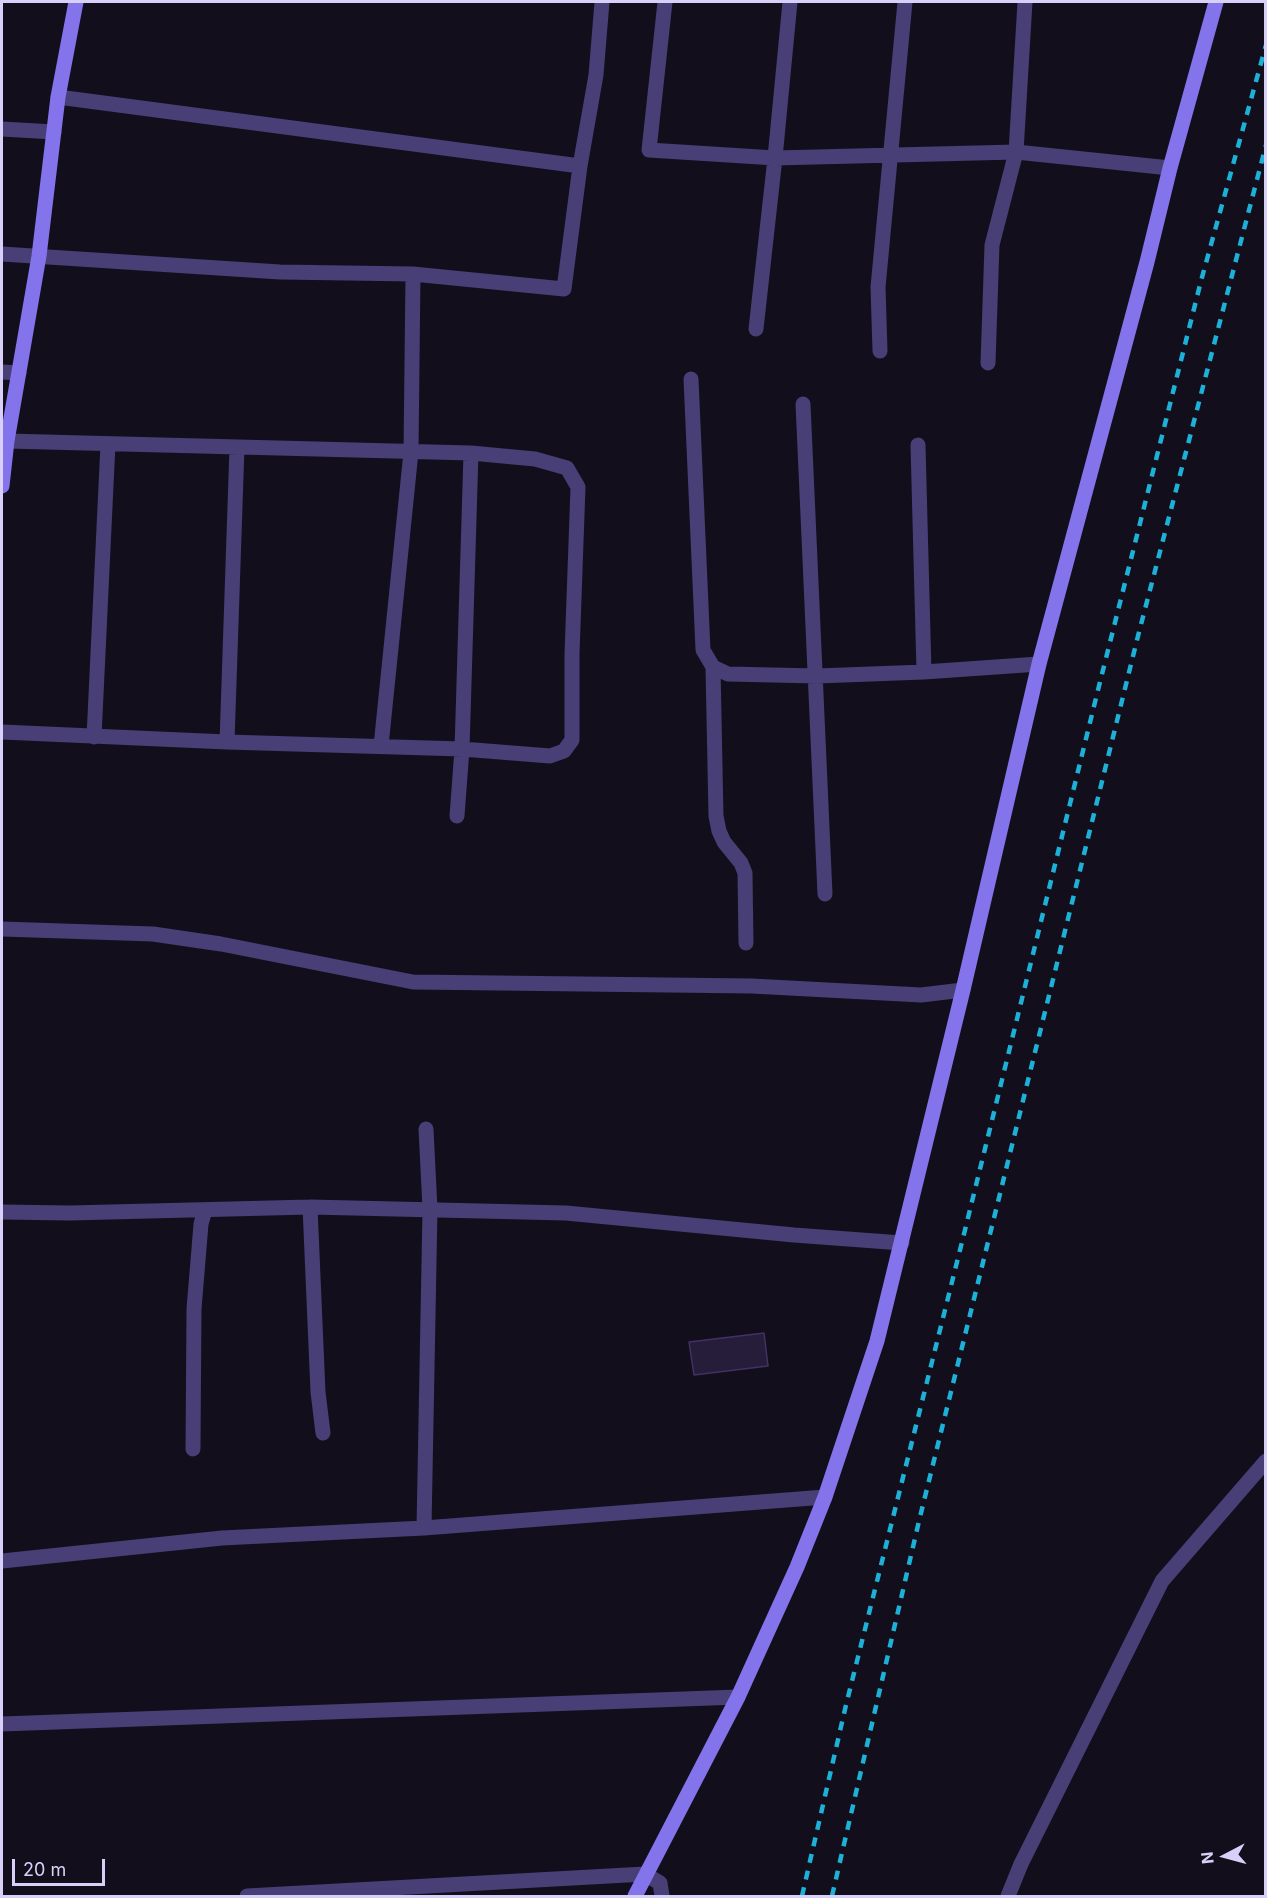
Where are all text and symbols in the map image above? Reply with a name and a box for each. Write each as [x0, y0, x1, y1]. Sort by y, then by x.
north arrow [1195, 1826, 1255, 1886]
scale bar [15, 1847, 108, 1885]
text: N [1197, 1851, 1218, 1865]
text: 20 m [23, 1859, 66, 1880]

